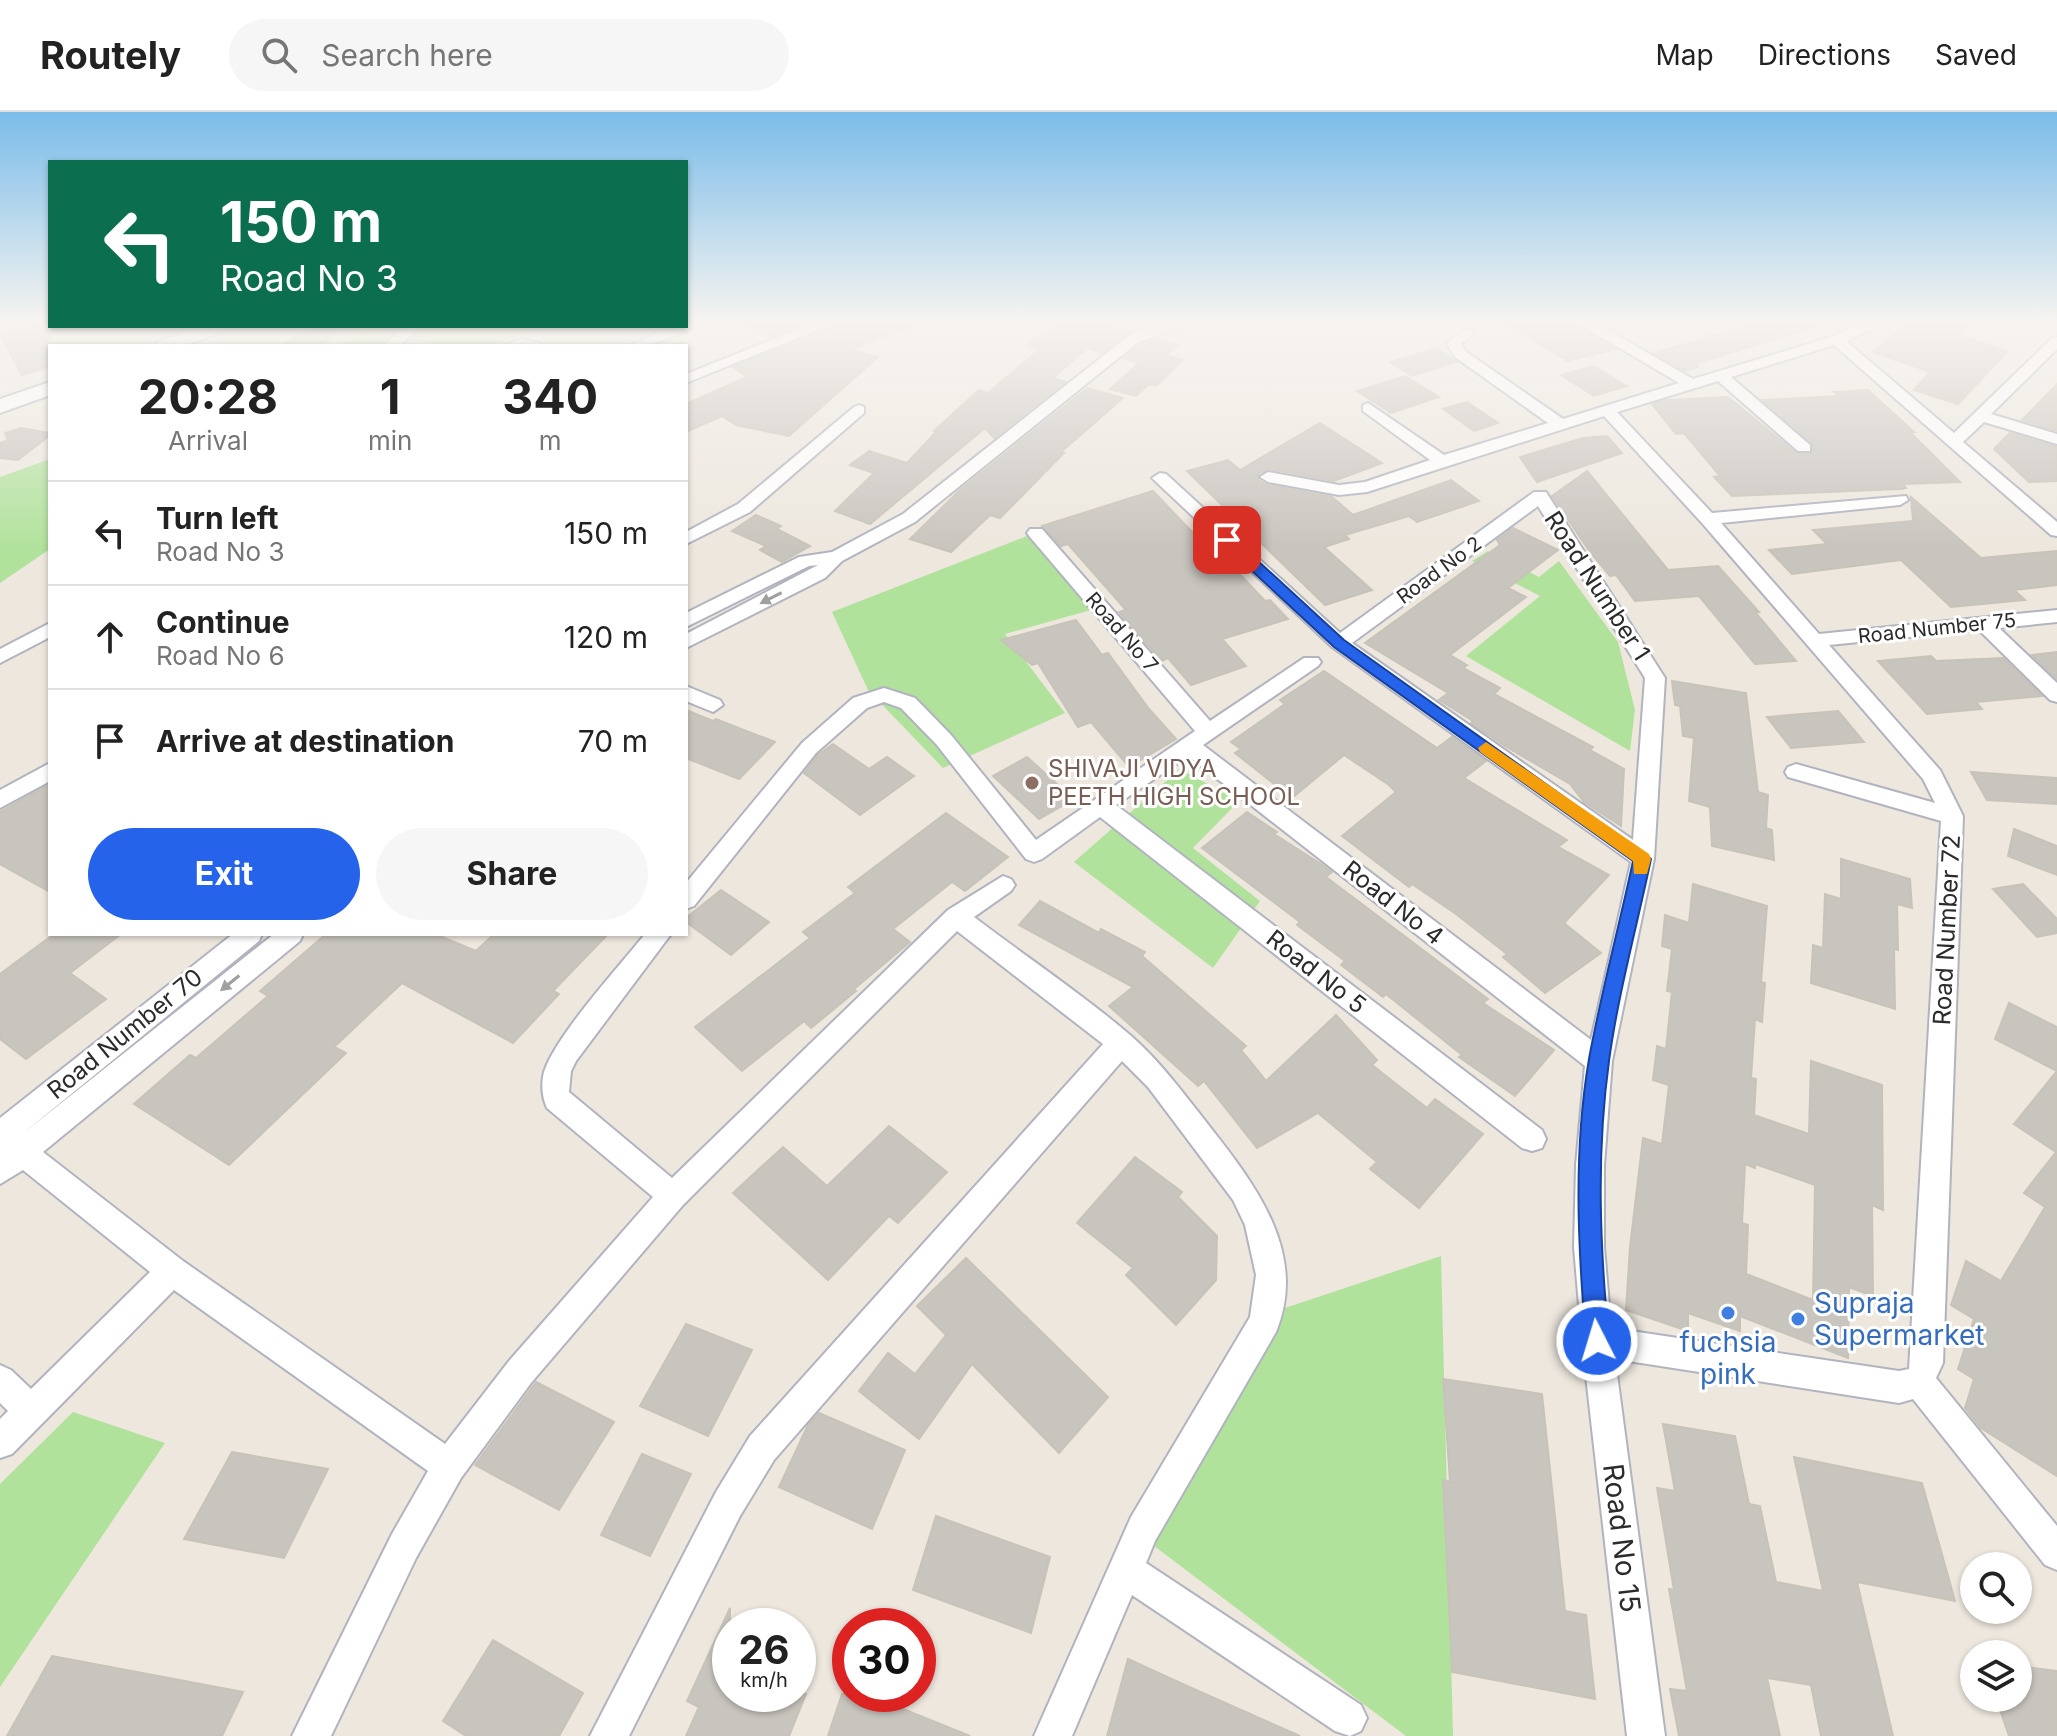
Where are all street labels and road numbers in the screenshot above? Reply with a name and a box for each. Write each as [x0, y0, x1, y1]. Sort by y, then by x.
street label: Road Number 1 [1538, 506, 1656, 666]
street label: Road No 2 [1392, 531, 1486, 609]
street label: Road No 7 [1081, 587, 1163, 677]
street label: Road Number 75 [1857, 608, 2017, 648]
street label: Road Number 72 [1927, 834, 1966, 1026]
street label: Road No 4 [1337, 854, 1449, 951]
street label: Road No 5 [1261, 924, 1372, 1019]
street label: Road Number 70 [41, 962, 208, 1105]
street label: Road No 15 [1596, 1462, 1648, 1614]

